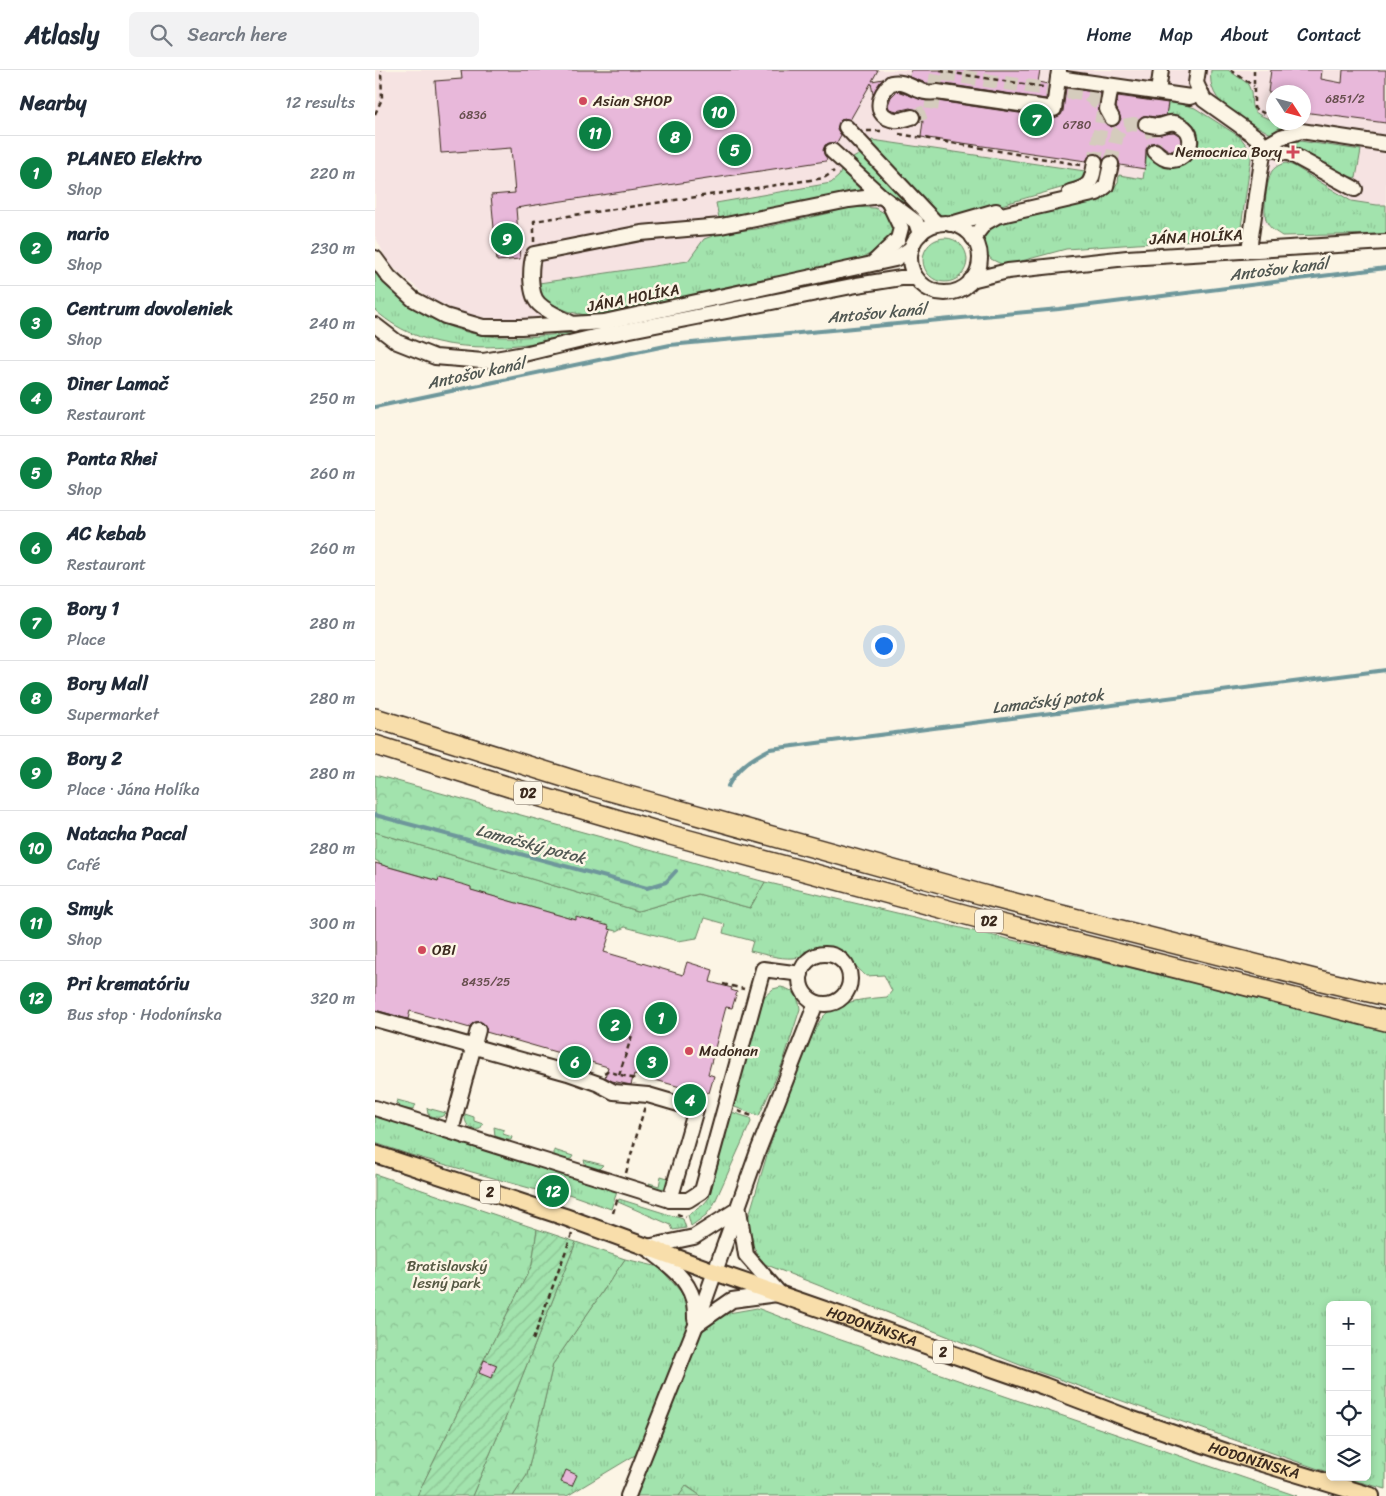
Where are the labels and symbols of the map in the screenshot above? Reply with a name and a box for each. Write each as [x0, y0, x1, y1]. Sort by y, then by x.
north arrow [1266, 85, 1311, 130]
place label: Asian SHOP [592, 88, 672, 114]
house number: 6851/2 [1325, 88, 1365, 110]
pin: 10 [703, 93, 735, 131]
marker: Asian SHOP [577, 95, 589, 107]
pin: 7 [1020, 101, 1052, 139]
house number: 6836 [459, 104, 487, 126]
pin: 11 [579, 114, 611, 152]
house number: 6780 [1063, 114, 1092, 136]
pin: 8 [659, 118, 691, 156]
pin: 5 [719, 131, 751, 169]
place label: Nemocnica Bory [1175, 139, 1282, 165]
marker: Nemocnica Bory [1286, 145, 1300, 159]
pin: 9 [491, 220, 523, 258]
street label: JÁNA HOLÍKA [1148, 222, 1243, 252]
water label: Antošov kanál [1227, 248, 1333, 290]
street label: JÁNA HOLÍKA [584, 276, 681, 320]
water label: Antošov kanál [825, 294, 931, 332]
water label: Antošov kanál [424, 348, 531, 398]
your location [871, 633, 897, 659]
water label: Lamačský potok [991, 680, 1107, 722]
road number: D2 [514, 781, 542, 804]
water label: Lamačský potok [473, 815, 590, 873]
road number: D2 [975, 909, 1003, 932]
place label: OBI [432, 937, 456, 963]
marker: OBI [416, 944, 428, 956]
house number: 8435/25 [462, 971, 510, 993]
pin: 1 [645, 999, 677, 1037]
pin: 2 [599, 1006, 631, 1044]
place label: Madonan [699, 1038, 758, 1064]
pin: 6 [559, 1043, 591, 1081]
pin: 3 [636, 1043, 668, 1081]
marker: Madonan [683, 1045, 695, 1057]
pin: 4 [674, 1081, 706, 1119]
pin: 12 [537, 1172, 569, 1210]
road number: 2 [480, 1180, 500, 1204]
park label: Bratislavský lesný park [407, 1253, 488, 1296]
street label: HODONÍNSKA [823, 1299, 921, 1354]
road number: 2 [933, 1340, 953, 1364]
street label: HODONÍNSKA [1205, 1434, 1303, 1487]

